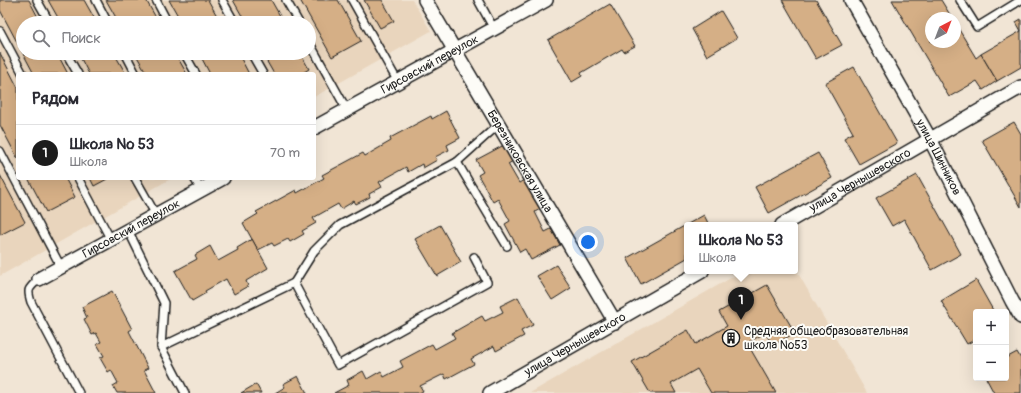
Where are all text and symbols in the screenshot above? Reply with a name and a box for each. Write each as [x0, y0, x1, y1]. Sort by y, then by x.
north arrow [925, 12, 961, 48]
search box [16, 16, 316, 60]
icon: search [30, 27, 52, 49]
text: Поиск [62, 29, 101, 48]
street label: Гирсовский переулок [378, 32, 481, 98]
text: Рядом [32, 88, 79, 109]
street label: Березниковская улица [484, 107, 556, 216]
street label: улица Шинников [912, 116, 964, 198]
text: Школа № 53 [70, 135, 154, 154]
text: 1 [42, 145, 48, 161]
text: 70 m [270, 145, 300, 161]
street label: улица Чернышевского [806, 145, 914, 216]
text: Школа [70, 154, 107, 170]
street label: Гирсовский переулок [80, 196, 183, 262]
popup [684, 222, 798, 274]
text: Школа № 53 [699, 231, 783, 250]
your location [578, 232, 598, 252]
text: Школа [699, 250, 736, 266]
pin: 1 [728, 287, 754, 320]
street label: улица Чернышевского [521, 309, 629, 380]
map controls [973, 309, 1009, 381]
button: + [973, 309, 1009, 345]
place label: Средняя общеобразовательная школа №53 [744, 324, 909, 353]
building icon: Средняя общеобразовательная школа №53 [721, 328, 741, 348]
button: − [973, 345, 1009, 381]

